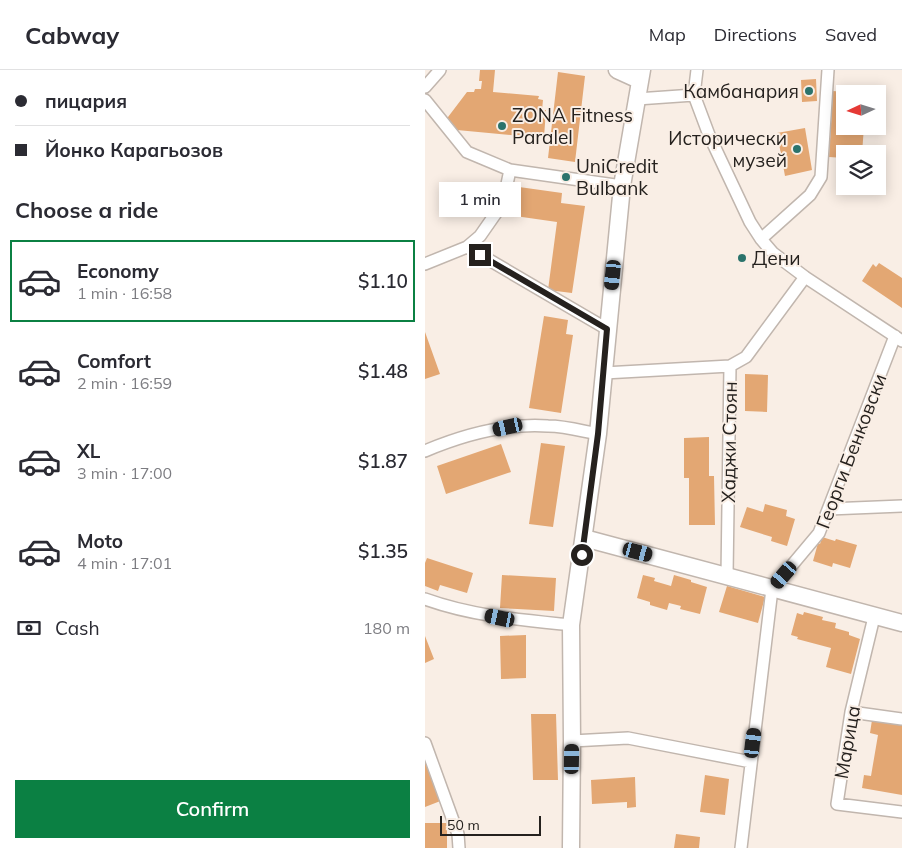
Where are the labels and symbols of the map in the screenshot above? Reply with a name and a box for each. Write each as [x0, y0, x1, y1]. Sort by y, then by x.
place label: Камбанария [683, 79, 799, 103]
marker: Камбанария [803, 85, 815, 97]
north arrow [836, 85, 886, 135]
place label: ZONA Fitness Paralel [512, 103, 633, 149]
marker: ZONA Fitness Paralel [496, 120, 508, 132]
place label: Исторически музей [668, 126, 787, 172]
marker: Исторически музей [791, 143, 803, 155]
place label: UniCredit Bulbank [576, 154, 659, 200]
marker: UniCredit Bulbank [560, 171, 572, 183]
callout: 1 min [439, 182, 521, 218]
route end [469, 244, 491, 266]
place label: Дени [752, 246, 800, 270]
marker: Дени [736, 252, 748, 264]
car [603, 259, 622, 291]
street label: Георги Бенковски [810, 370, 892, 532]
street label: Хаджи Стоян [716, 381, 742, 503]
car [491, 416, 524, 438]
car [621, 541, 654, 563]
route start [571, 544, 593, 566]
car [768, 559, 799, 591]
car [483, 608, 516, 628]
street label: Марица [829, 703, 865, 781]
car [743, 727, 762, 759]
car [564, 744, 579, 774]
scale bar [440, 813, 541, 836]

